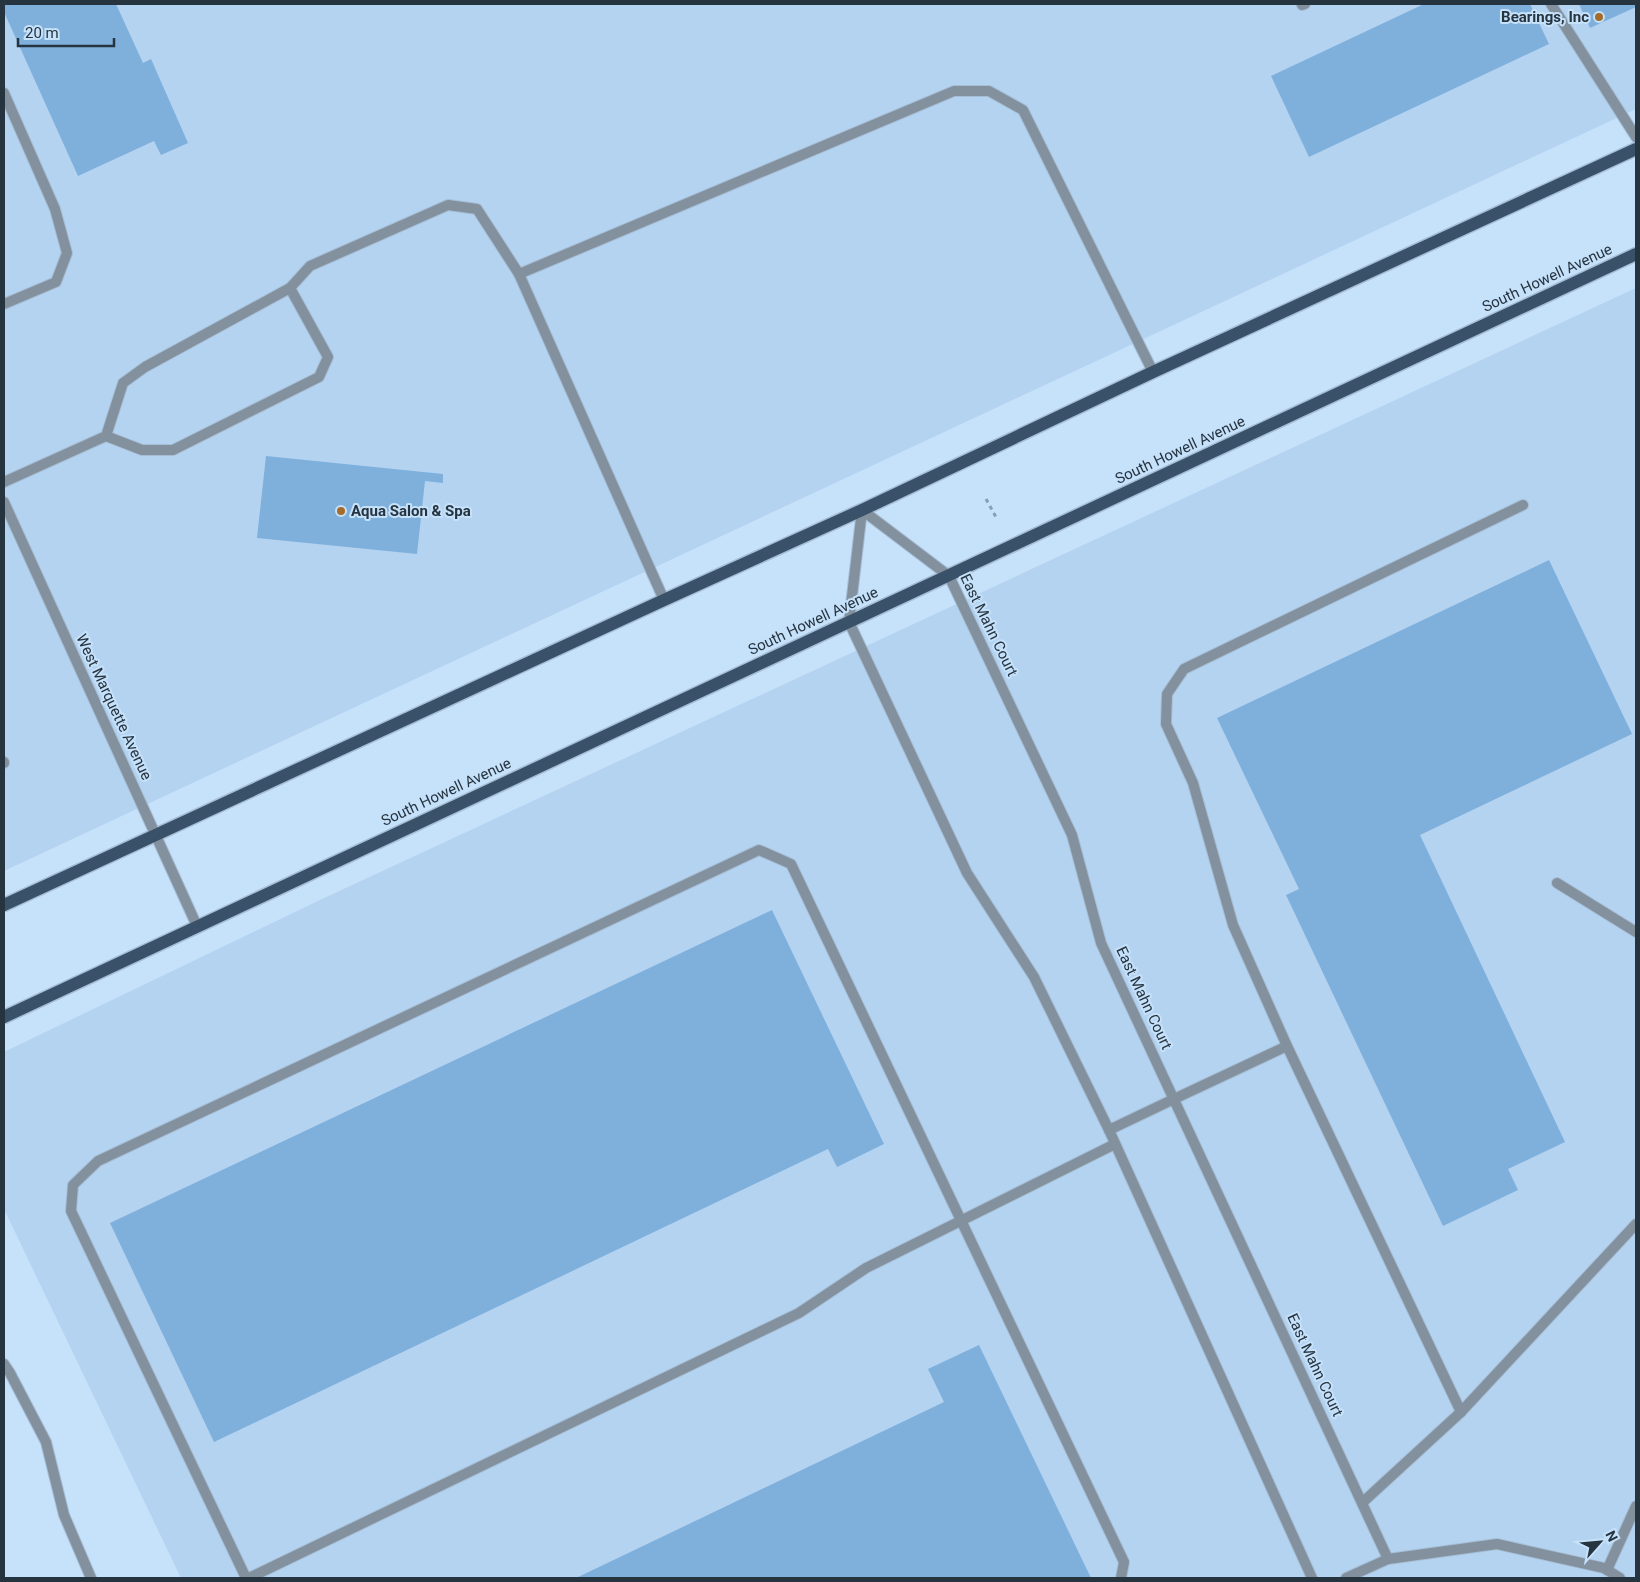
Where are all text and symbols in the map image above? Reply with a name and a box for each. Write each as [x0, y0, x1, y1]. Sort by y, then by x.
place label: Bearings, Inc [1501, 8, 1589, 26]
marker: Bearings, Inc [1593, 11, 1605, 23]
scale bar [18, 15, 114, 47]
text: 20 m [25, 24, 59, 42]
street label: South Howell Avenue [1479, 240, 1615, 316]
street label: South Howell Avenue [1112, 412, 1248, 488]
place label: Aqua Salon & Spa [351, 502, 471, 520]
marker: Aqua Salon & Spa [335, 505, 347, 517]
street label: East Mahn Court [956, 571, 1022, 679]
street label: South Howell Avenue [745, 583, 881, 659]
street label: West Marquette Avenue [72, 631, 156, 783]
street label: South Howell Avenue [378, 754, 514, 830]
street label: East Mahn Court [1112, 944, 1176, 1052]
street label: East Mahn Court [1283, 1311, 1347, 1419]
north arrow [1575, 1517, 1625, 1567]
text: N [1602, 1528, 1621, 1544]

